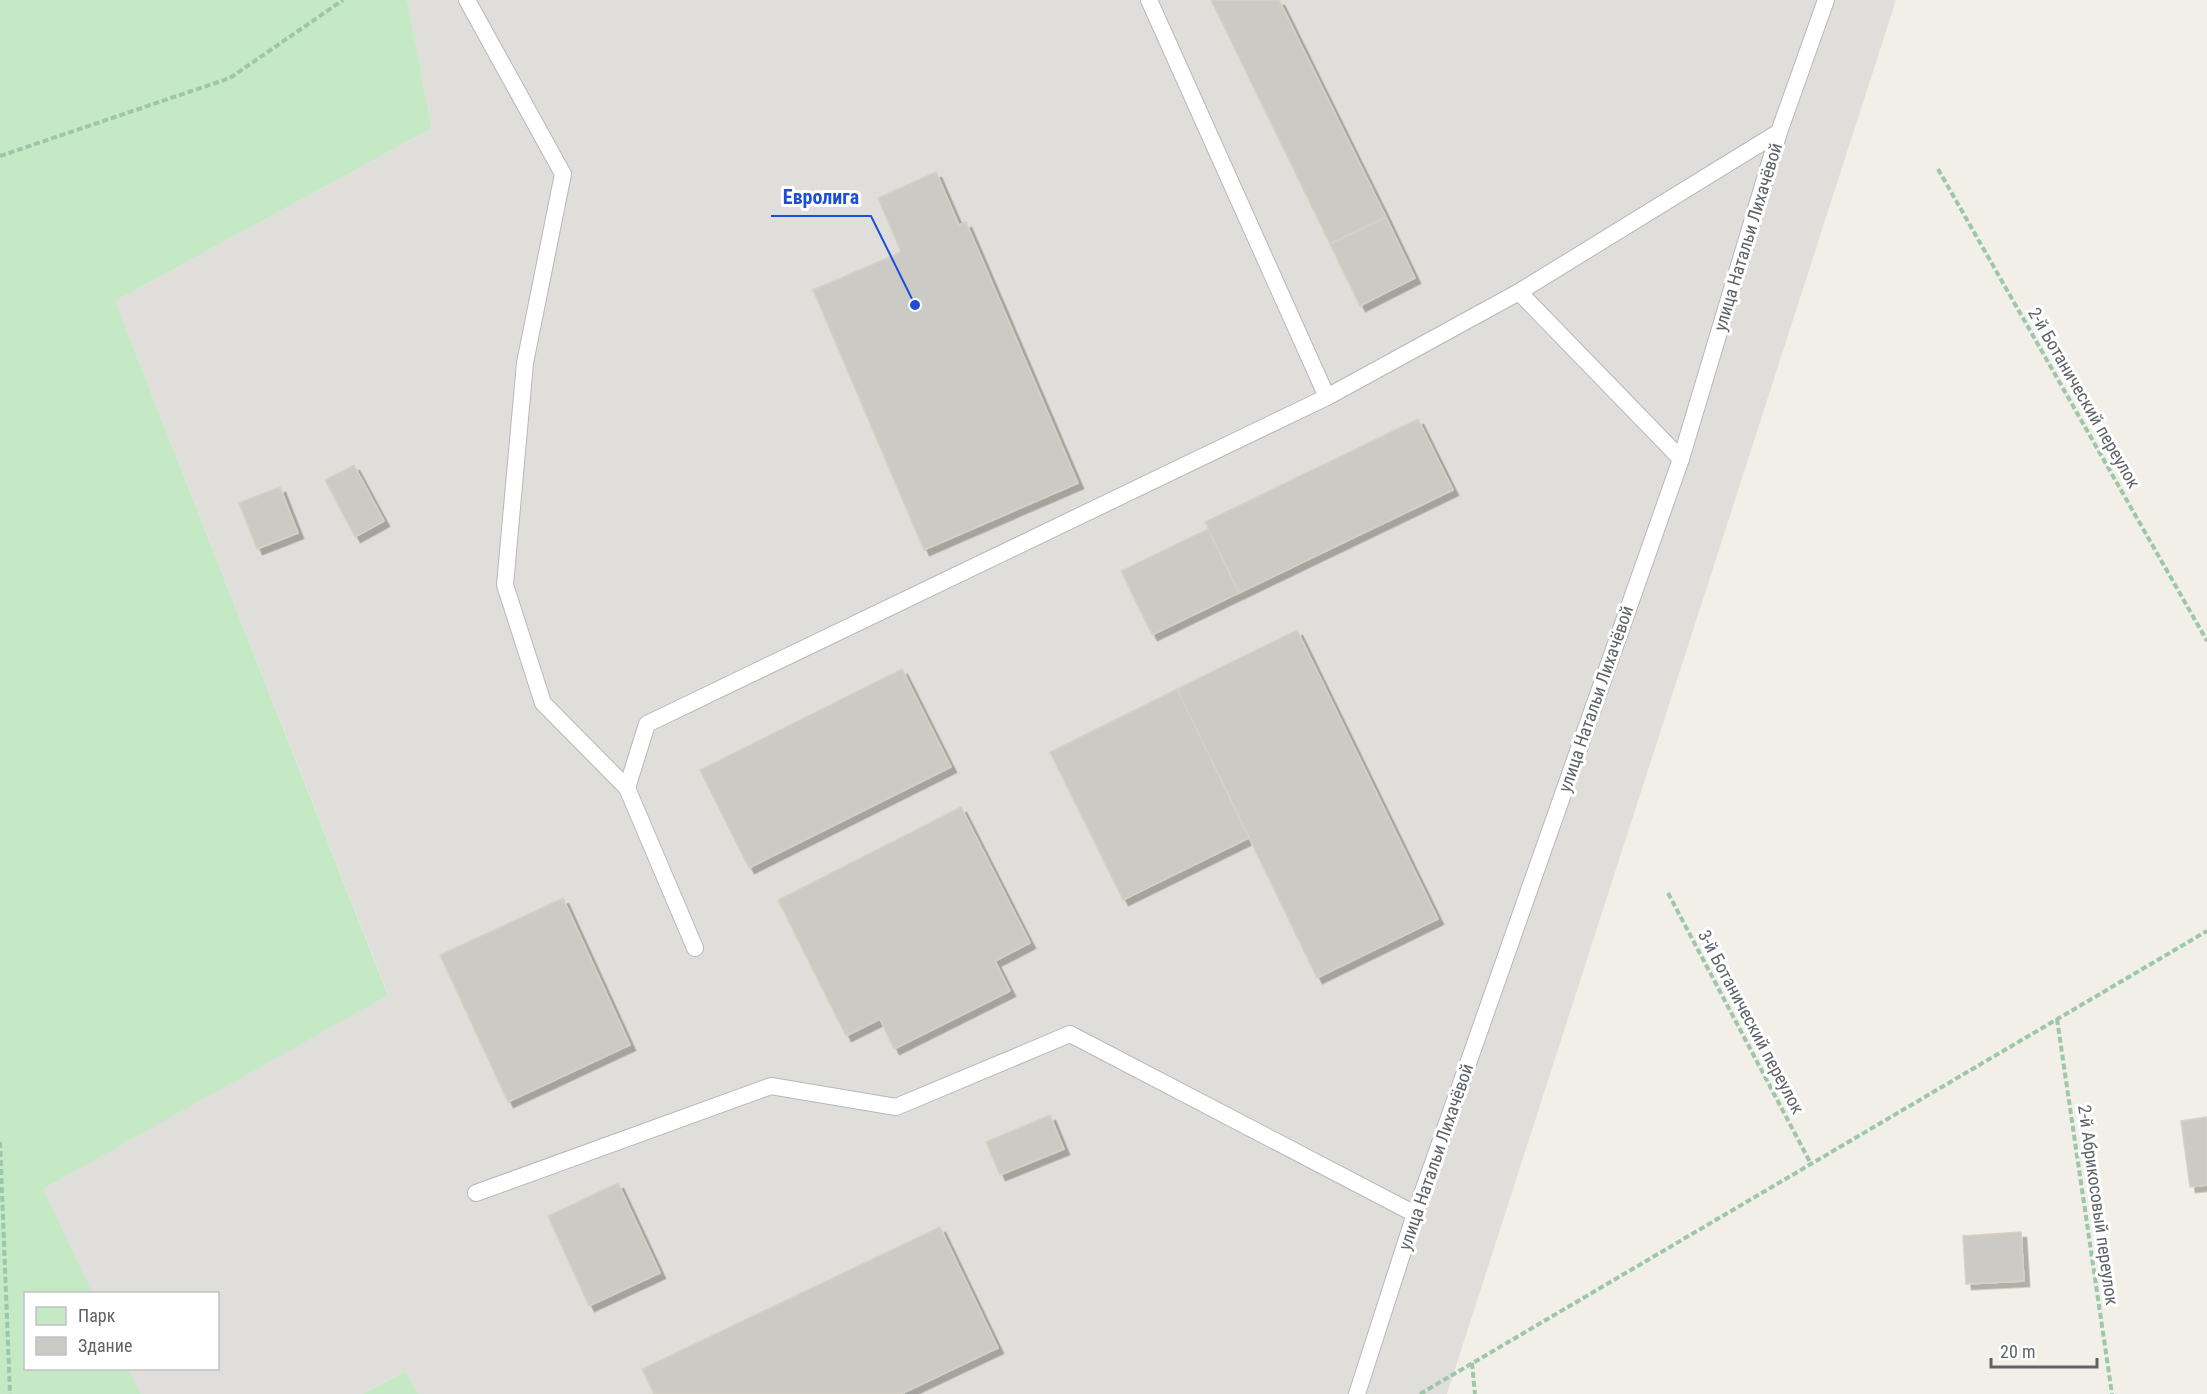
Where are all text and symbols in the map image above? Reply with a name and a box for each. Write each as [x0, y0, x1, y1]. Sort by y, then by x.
street label: улица Натальи Лихачёвой [1709, 140, 1786, 333]
callout: Евролига [771, 178, 871, 216]
text: Евролига [783, 185, 859, 209]
street label: 2-й Ботанический переулок [2024, 304, 2145, 492]
street label: улица Натальи Лихачёвой [1554, 603, 1637, 795]
street label: 3-й Ботанический переулок [1694, 926, 1809, 1118]
street label: улица Натальи Лихачёвой [1394, 1061, 1477, 1253]
street label: 2-й Абрикосовый переулок [2074, 1103, 2123, 1307]
legend [24, 1292, 219, 1370]
text: Парк [78, 1305, 116, 1326]
scale bar [1991, 1331, 2098, 1369]
text: Здание [78, 1335, 132, 1356]
text: 20 m [2000, 1341, 2035, 1362]

